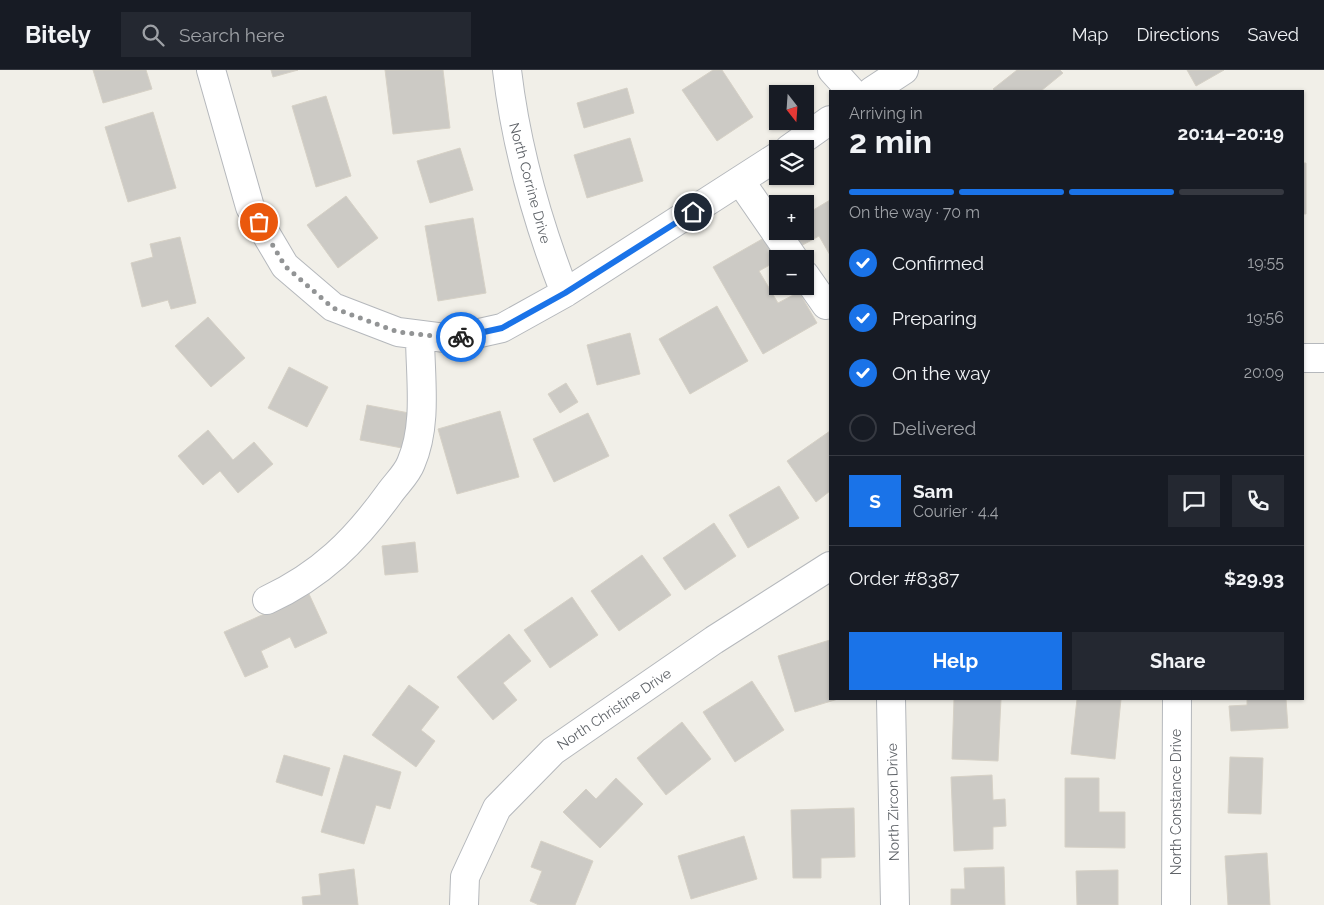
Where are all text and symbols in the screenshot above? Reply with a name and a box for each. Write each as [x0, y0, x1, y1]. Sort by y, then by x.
search box [121, 12, 471, 57]
text: Bitely [25, 20, 91, 49]
icon: search [139, 21, 167, 49]
text: Search here [179, 24, 285, 46]
text: Map [1072, 24, 1108, 45]
text: Directions [1136, 24, 1220, 45]
text: Saved [1248, 24, 1299, 45]
north arrow [769, 85, 814, 130]
map controls [769, 85, 814, 295]
text: Arriving in [849, 104, 923, 123]
street label: North Corrine Drive [506, 121, 554, 245]
text: 20:14–20:19 [1178, 122, 1284, 144]
text: 2 min [849, 123, 932, 160]
button: layers [769, 140, 814, 185]
pin [672, 191, 714, 233]
button: + [769, 195, 814, 240]
icon: home [679, 198, 707, 226]
pin [238, 201, 280, 243]
text: On the way · 70 m [849, 203, 980, 222]
icon: bag [245, 208, 273, 236]
icon: check [849, 249, 877, 277]
button: − [769, 250, 814, 295]
text: Confirmed [892, 252, 984, 274]
text: 19:55 [1247, 253, 1284, 272]
icon: check [849, 304, 877, 332]
text: Preparing [892, 307, 977, 329]
text: 19:56 [1246, 308, 1284, 327]
courier [436, 312, 486, 362]
icon: bike [447, 323, 475, 351]
icon: check [849, 359, 877, 387]
text: On the way [892, 362, 991, 384]
text: 20:09 [1244, 363, 1284, 382]
text: Delivered [892, 417, 976, 439]
button: chat [1168, 475, 1220, 527]
button: phone [1232, 475, 1284, 527]
text: Sam [913, 480, 953, 502]
text: S [869, 490, 881, 512]
text: Courier · 4.4 [913, 502, 998, 521]
text: Order #8387 [849, 567, 959, 589]
text: $29.93 [1224, 567, 1284, 589]
button: Help [849, 632, 1062, 690]
button: Share [1072, 632, 1284, 690]
street label: North Christine Drive [554, 665, 674, 753]
street label: North Constance Drive [1168, 729, 1184, 875]
street label: North Zircon Drive [884, 743, 902, 861]

